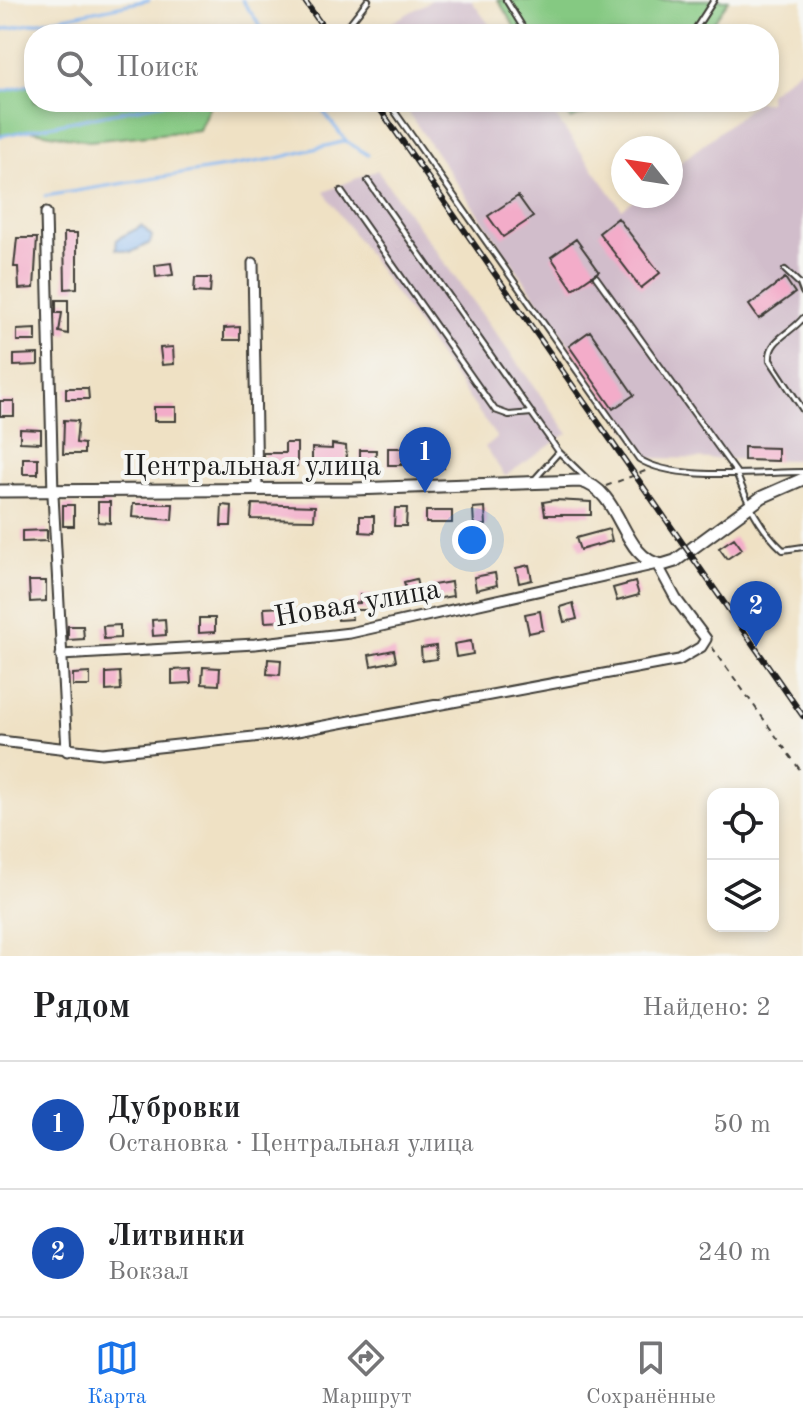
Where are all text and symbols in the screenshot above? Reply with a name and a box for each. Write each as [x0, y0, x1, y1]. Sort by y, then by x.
search box [24, 24, 779, 112]
icon: search [52, 46, 96, 90]
text: Поиск [116, 53, 199, 83]
north arrow [611, 136, 683, 208]
pin: 1 [399, 427, 451, 493]
street label: Центральная улица [123, 452, 381, 482]
your location [452, 520, 492, 560]
street label: Новая улица [272, 575, 443, 633]
pin: 2 [730, 581, 782, 647]
map controls [707, 788, 779, 932]
button: locate [707, 788, 779, 860]
button: layers [707, 860, 779, 932]
text: Рядом [32, 991, 131, 1025]
text: Найдено: 2 [642, 995, 771, 1021]
text: Дубровки [108, 1094, 241, 1124]
text: 1 [50, 1112, 66, 1138]
text: 50 m [713, 1112, 771, 1138]
text: Остановка · Центральная улица [108, 1131, 474, 1157]
text: Литвинки [108, 1222, 245, 1252]
text: 2 [50, 1240, 66, 1266]
text: 240 m [698, 1240, 771, 1266]
text: Вокзал [108, 1259, 189, 1285]
tab: Карта [87, 1336, 147, 1411]
tab: Маршрут [321, 1336, 412, 1411]
tab: Сохранённые [586, 1336, 716, 1411]

